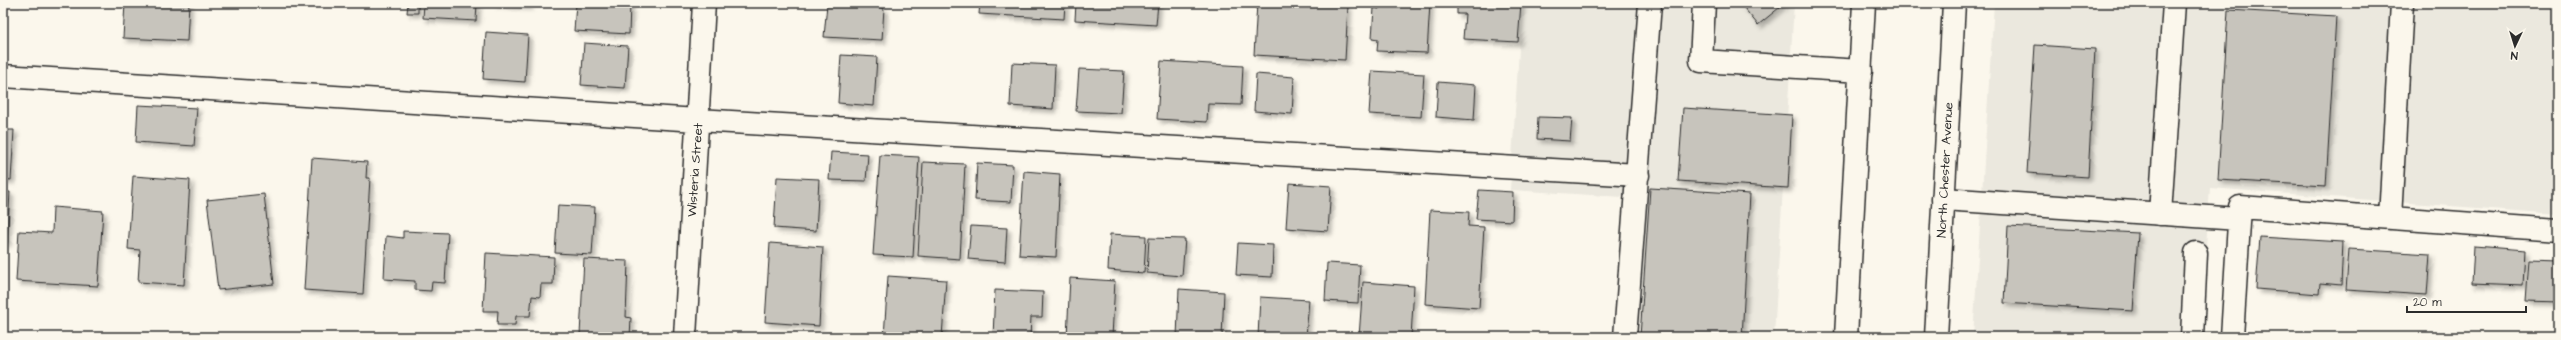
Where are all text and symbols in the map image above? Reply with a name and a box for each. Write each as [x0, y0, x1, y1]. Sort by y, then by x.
north arrow [2495, 26, 2535, 66]
text: N [2510, 48, 2518, 63]
street label: North Chester Avenue [1932, 102, 1958, 238]
street label: Wisteria Street [683, 122, 707, 218]
scale bar [2407, 288, 2526, 314]
text: 20 m [2413, 294, 2442, 311]

